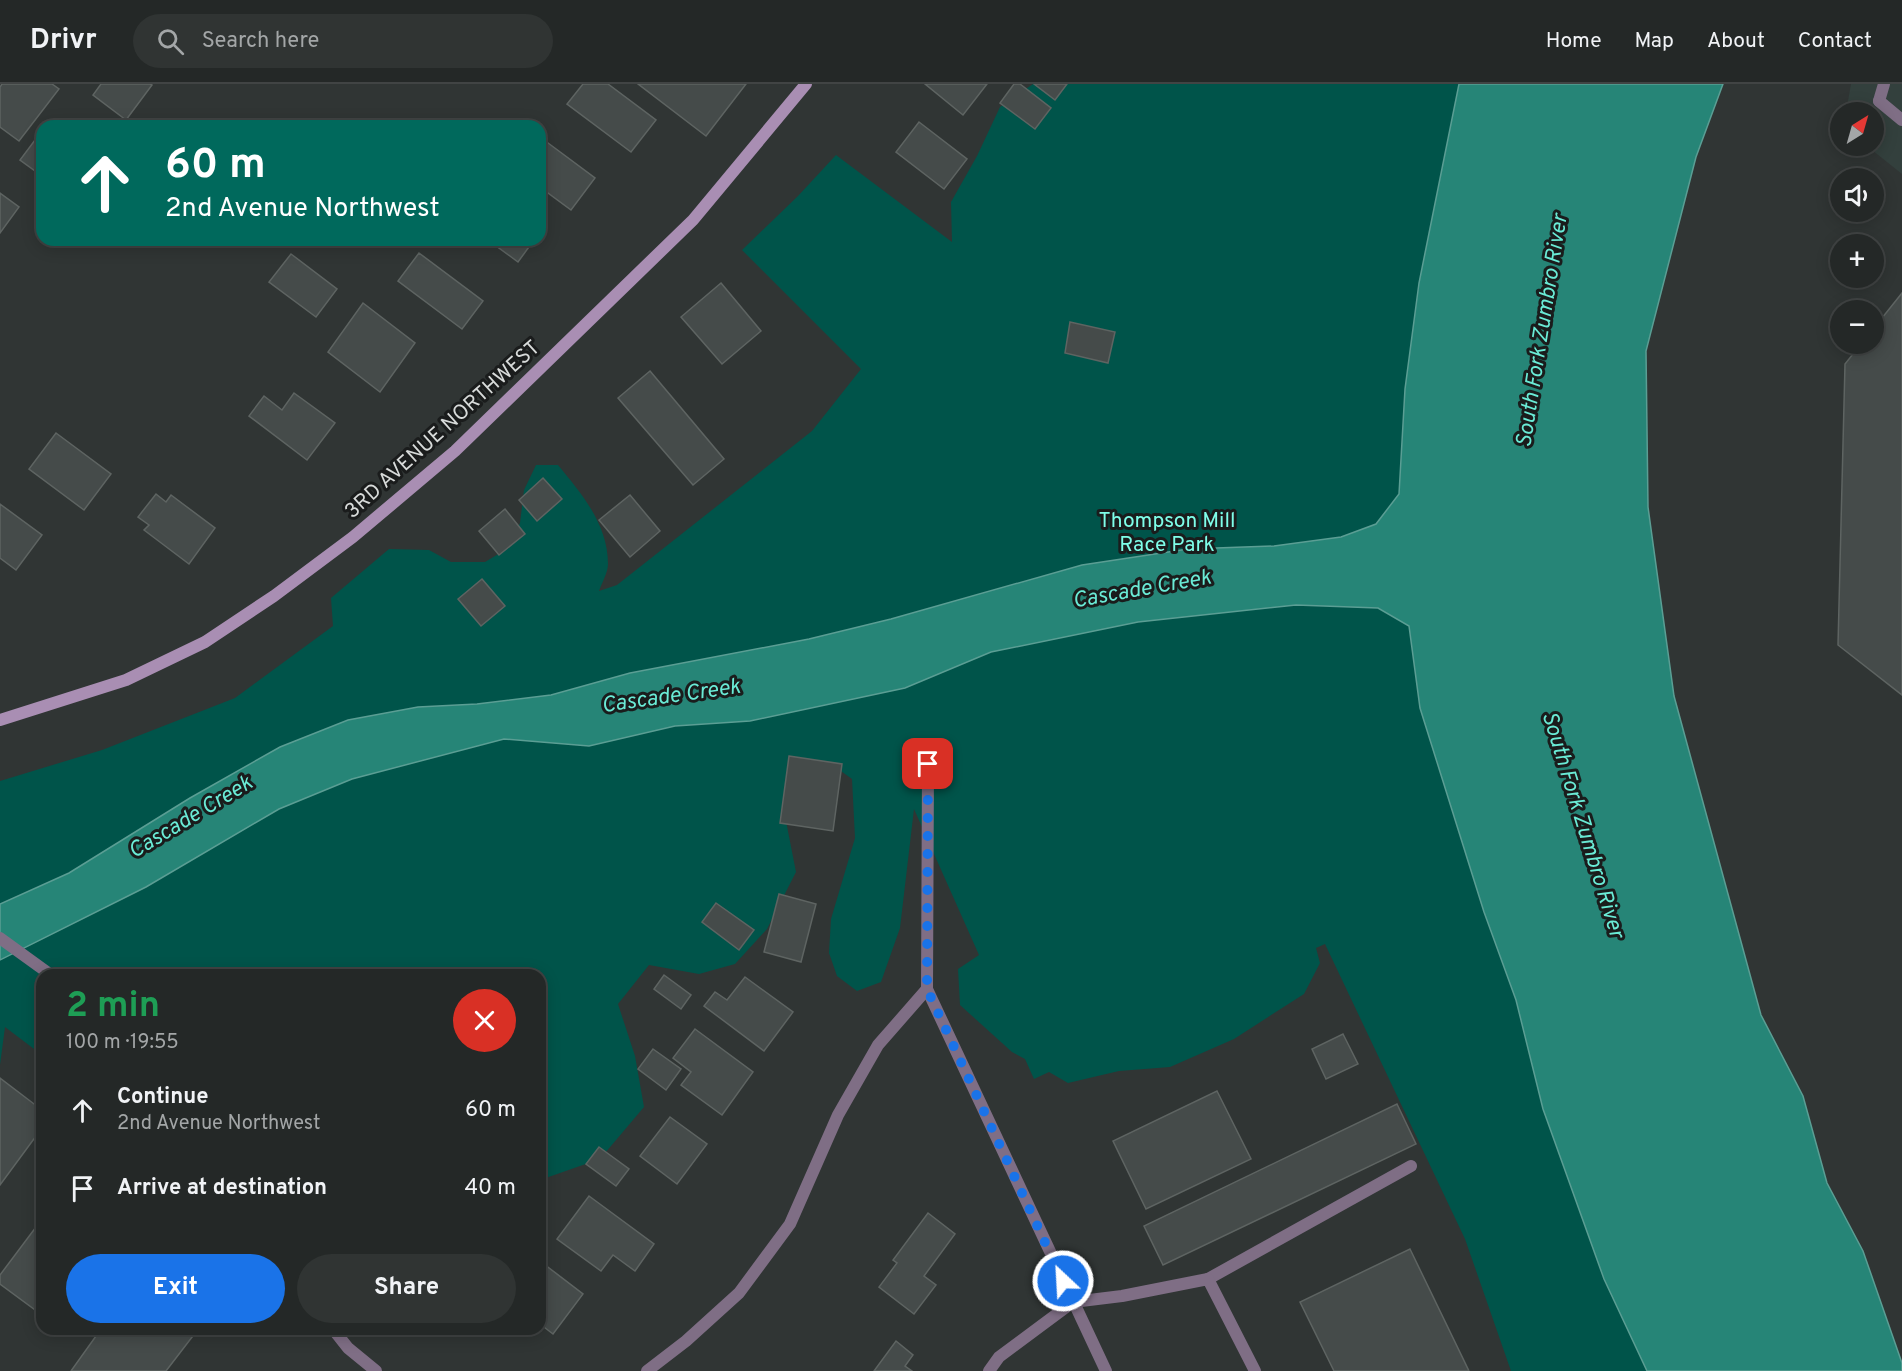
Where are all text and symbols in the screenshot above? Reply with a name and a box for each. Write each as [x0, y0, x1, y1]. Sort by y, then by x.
search box [133, 14, 553, 68]
text: Drivr [30, 23, 97, 59]
icon: search [154, 25, 187, 58]
text: Search here [202, 28, 319, 55]
text: Home [1546, 28, 1602, 55]
text: Map [1635, 28, 1674, 55]
text: About [1707, 28, 1765, 55]
text: Contact [1798, 28, 1872, 55]
north arrow [1830, 102, 1884, 156]
map controls [1830, 102, 1884, 354]
text: 60 m [165, 140, 266, 193]
icon: ahead [66, 144, 144, 222]
button: sound [1830, 168, 1884, 222]
text: 2nd Avenue Northwest [165, 192, 440, 226]
water label: South Fork Zumbro River [1511, 211, 1575, 450]
button: + [1830, 234, 1884, 288]
button: − [1830, 300, 1884, 354]
street label: 3RD AVENUE NORTHWEST [339, 335, 547, 525]
park label: Thompson Mill Race Park [1099, 508, 1235, 559]
water label: Cascade Creek [1071, 564, 1214, 615]
water label: Cascade Creek [600, 674, 743, 720]
water label: South Fork Zumbro River [1535, 708, 1630, 943]
pin [902, 738, 953, 789]
icon: arrive [911, 747, 944, 780]
water label: Cascade Creek [124, 770, 259, 866]
text: 2 min [66, 984, 160, 1030]
button: close [453, 989, 516, 1052]
text: 100 m · 19:55 [66, 1030, 179, 1056]
text: Continue [117, 1084, 208, 1111]
icon: ahead [66, 1094, 99, 1127]
text: 60 m [465, 1097, 516, 1124]
text: 2nd Avenue Northwest [117, 1111, 320, 1137]
icon: arrive [66, 1172, 99, 1205]
text: Arrive at destination [117, 1175, 327, 1202]
text: 40 m [464, 1175, 516, 1202]
position arrow [1031, 1249, 1095, 1313]
button: Exit [66, 1254, 285, 1323]
button: Share [297, 1254, 516, 1323]

